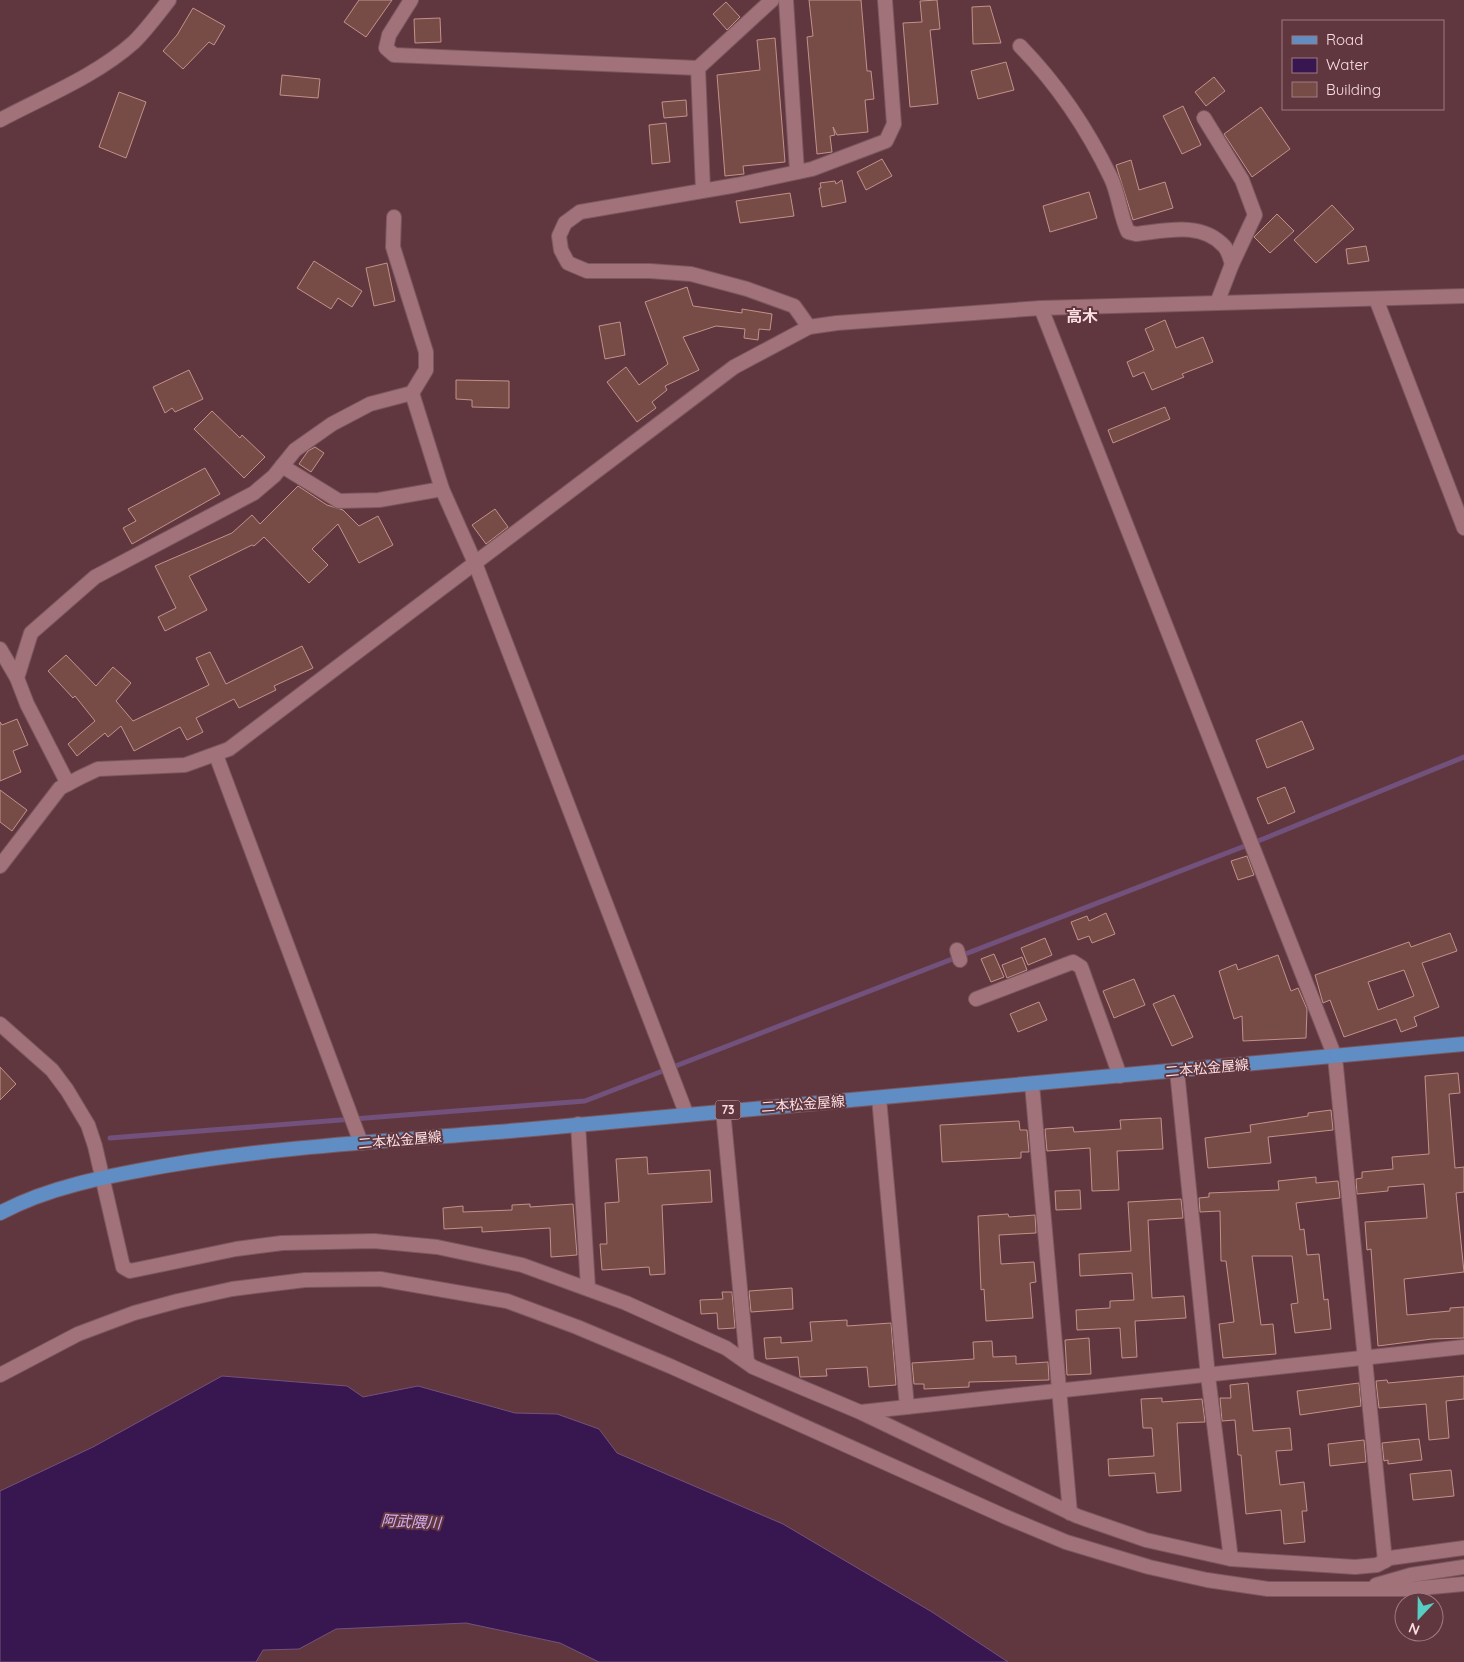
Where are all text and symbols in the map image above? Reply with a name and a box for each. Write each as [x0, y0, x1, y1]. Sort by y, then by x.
legend [1282, 20, 1444, 110]
text: Road [1326, 30, 1363, 49]
text: Water [1326, 55, 1369, 74]
text: Building [1326, 80, 1381, 99]
district label: 高木 [1066, 306, 1098, 326]
street label: 二本松金屋線 [1164, 1055, 1250, 1081]
street label: 二本松金屋線 [760, 1092, 846, 1116]
road number: 73 [716, 1100, 740, 1120]
street label: 二本松金屋線 [357, 1127, 443, 1153]
water label: 阿武隈川 [381, 1510, 443, 1533]
north arrow [1394, 1592, 1444, 1642]
text: N [1406, 1619, 1422, 1639]

